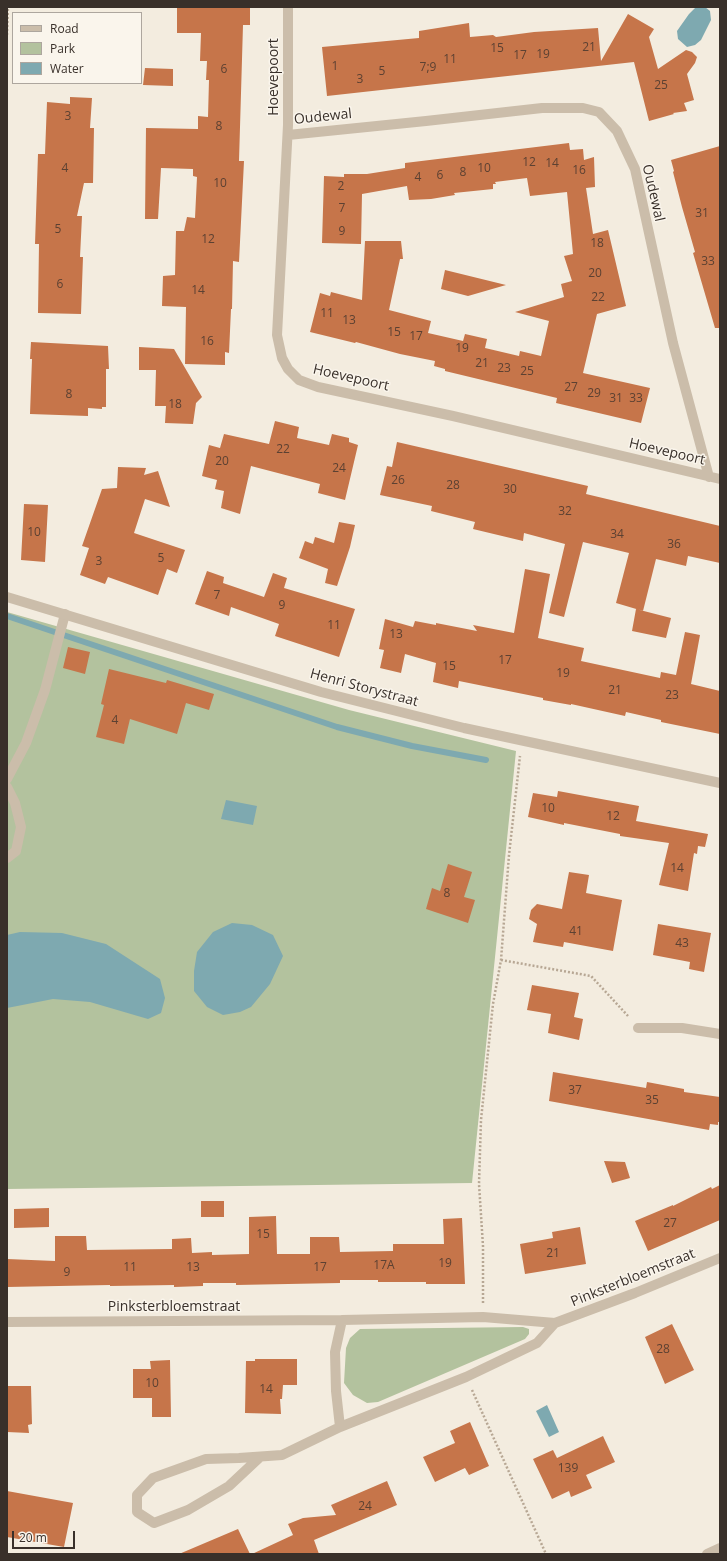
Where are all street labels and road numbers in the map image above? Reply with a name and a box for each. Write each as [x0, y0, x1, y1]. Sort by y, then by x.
street label: Hoevepoort [266, 38, 282, 116]
street label: Oudewal [293, 106, 353, 128]
street label: Oudewal [638, 163, 668, 223]
street label: Hoevepoort [311, 361, 391, 395]
street label: Hoevepoort [627, 435, 707, 469]
street label: Henri Storystraat [308, 665, 420, 711]
street label: Pinksterbloemstraat [568, 1245, 698, 1311]
street label: Pinksterbloemstraat [108, 1299, 240, 1315]

